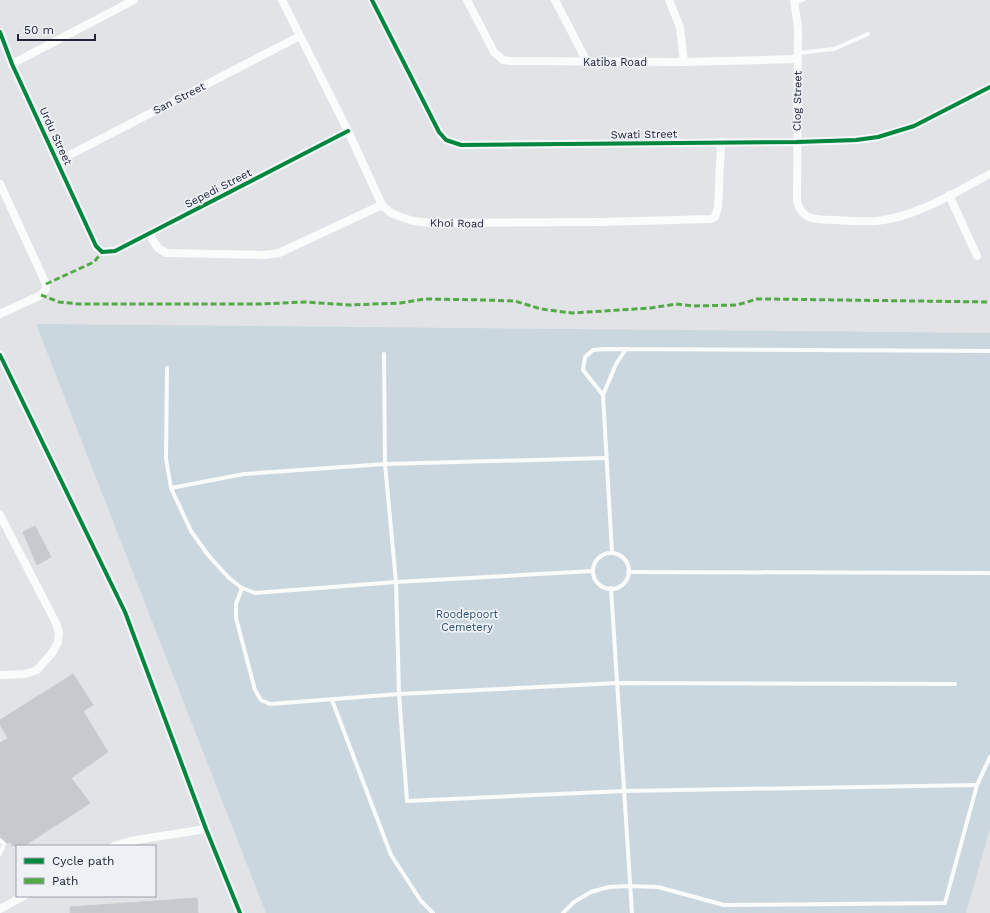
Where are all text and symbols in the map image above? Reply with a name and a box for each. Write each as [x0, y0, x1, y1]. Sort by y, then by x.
scale bar [18, 16, 95, 42]
text: 50 m [24, 23, 54, 37]
street label: Katiba Road [583, 56, 647, 69]
street label: Clog Street [790, 70, 805, 131]
street label: San Street [151, 80, 208, 117]
street label: Urdu Street [36, 105, 75, 168]
street label: Swati Street [611, 127, 678, 142]
street label: Sepedi Street [183, 166, 254, 211]
street label: Khoi Road [430, 217, 484, 230]
park label: Roodepoort Cemetery [436, 608, 499, 634]
legend [16, 845, 156, 897]
text: Cycle path [52, 854, 114, 868]
text: Path [52, 874, 78, 888]

